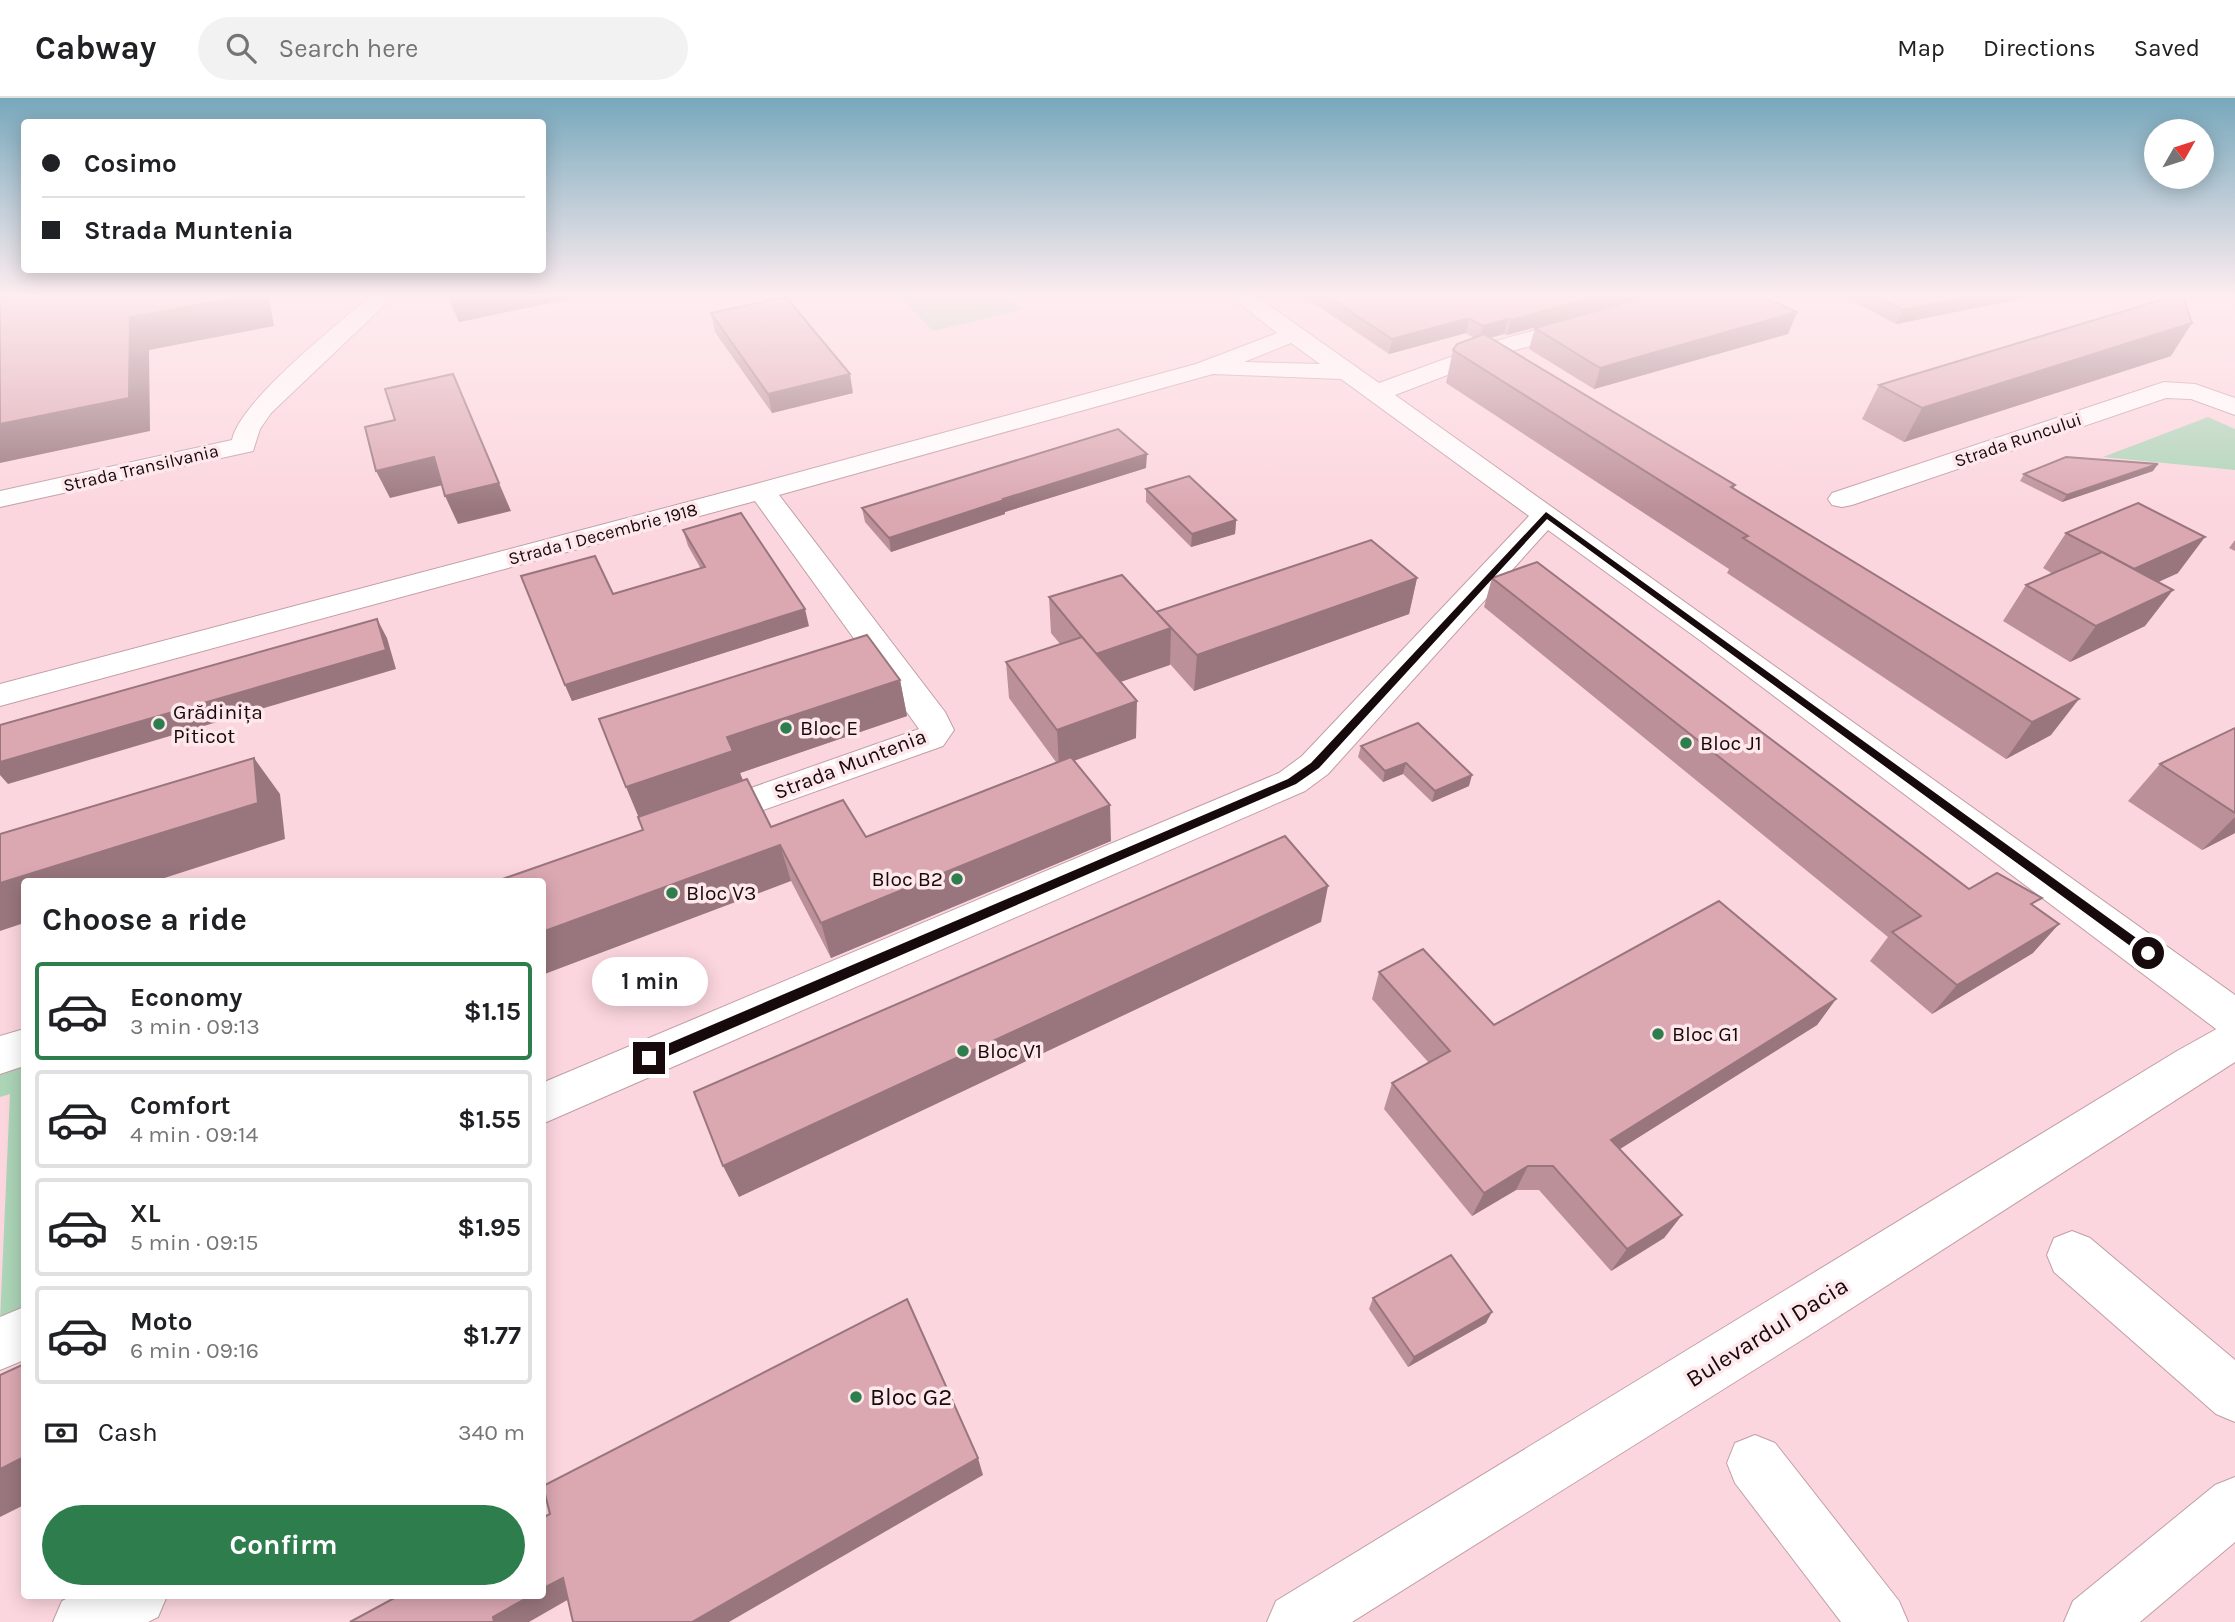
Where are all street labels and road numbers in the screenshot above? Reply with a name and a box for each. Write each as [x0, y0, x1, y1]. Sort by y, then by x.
street label: Strada Runcului [1951, 408, 2085, 472]
street label: Strada Transilvania [61, 439, 221, 497]
street label: Strada 1 Decembrie 1918 [506, 498, 700, 570]
street label: Strada Muntenia [771, 724, 929, 804]
street label: Bulevardul Dacia [1681, 1271, 1853, 1393]

